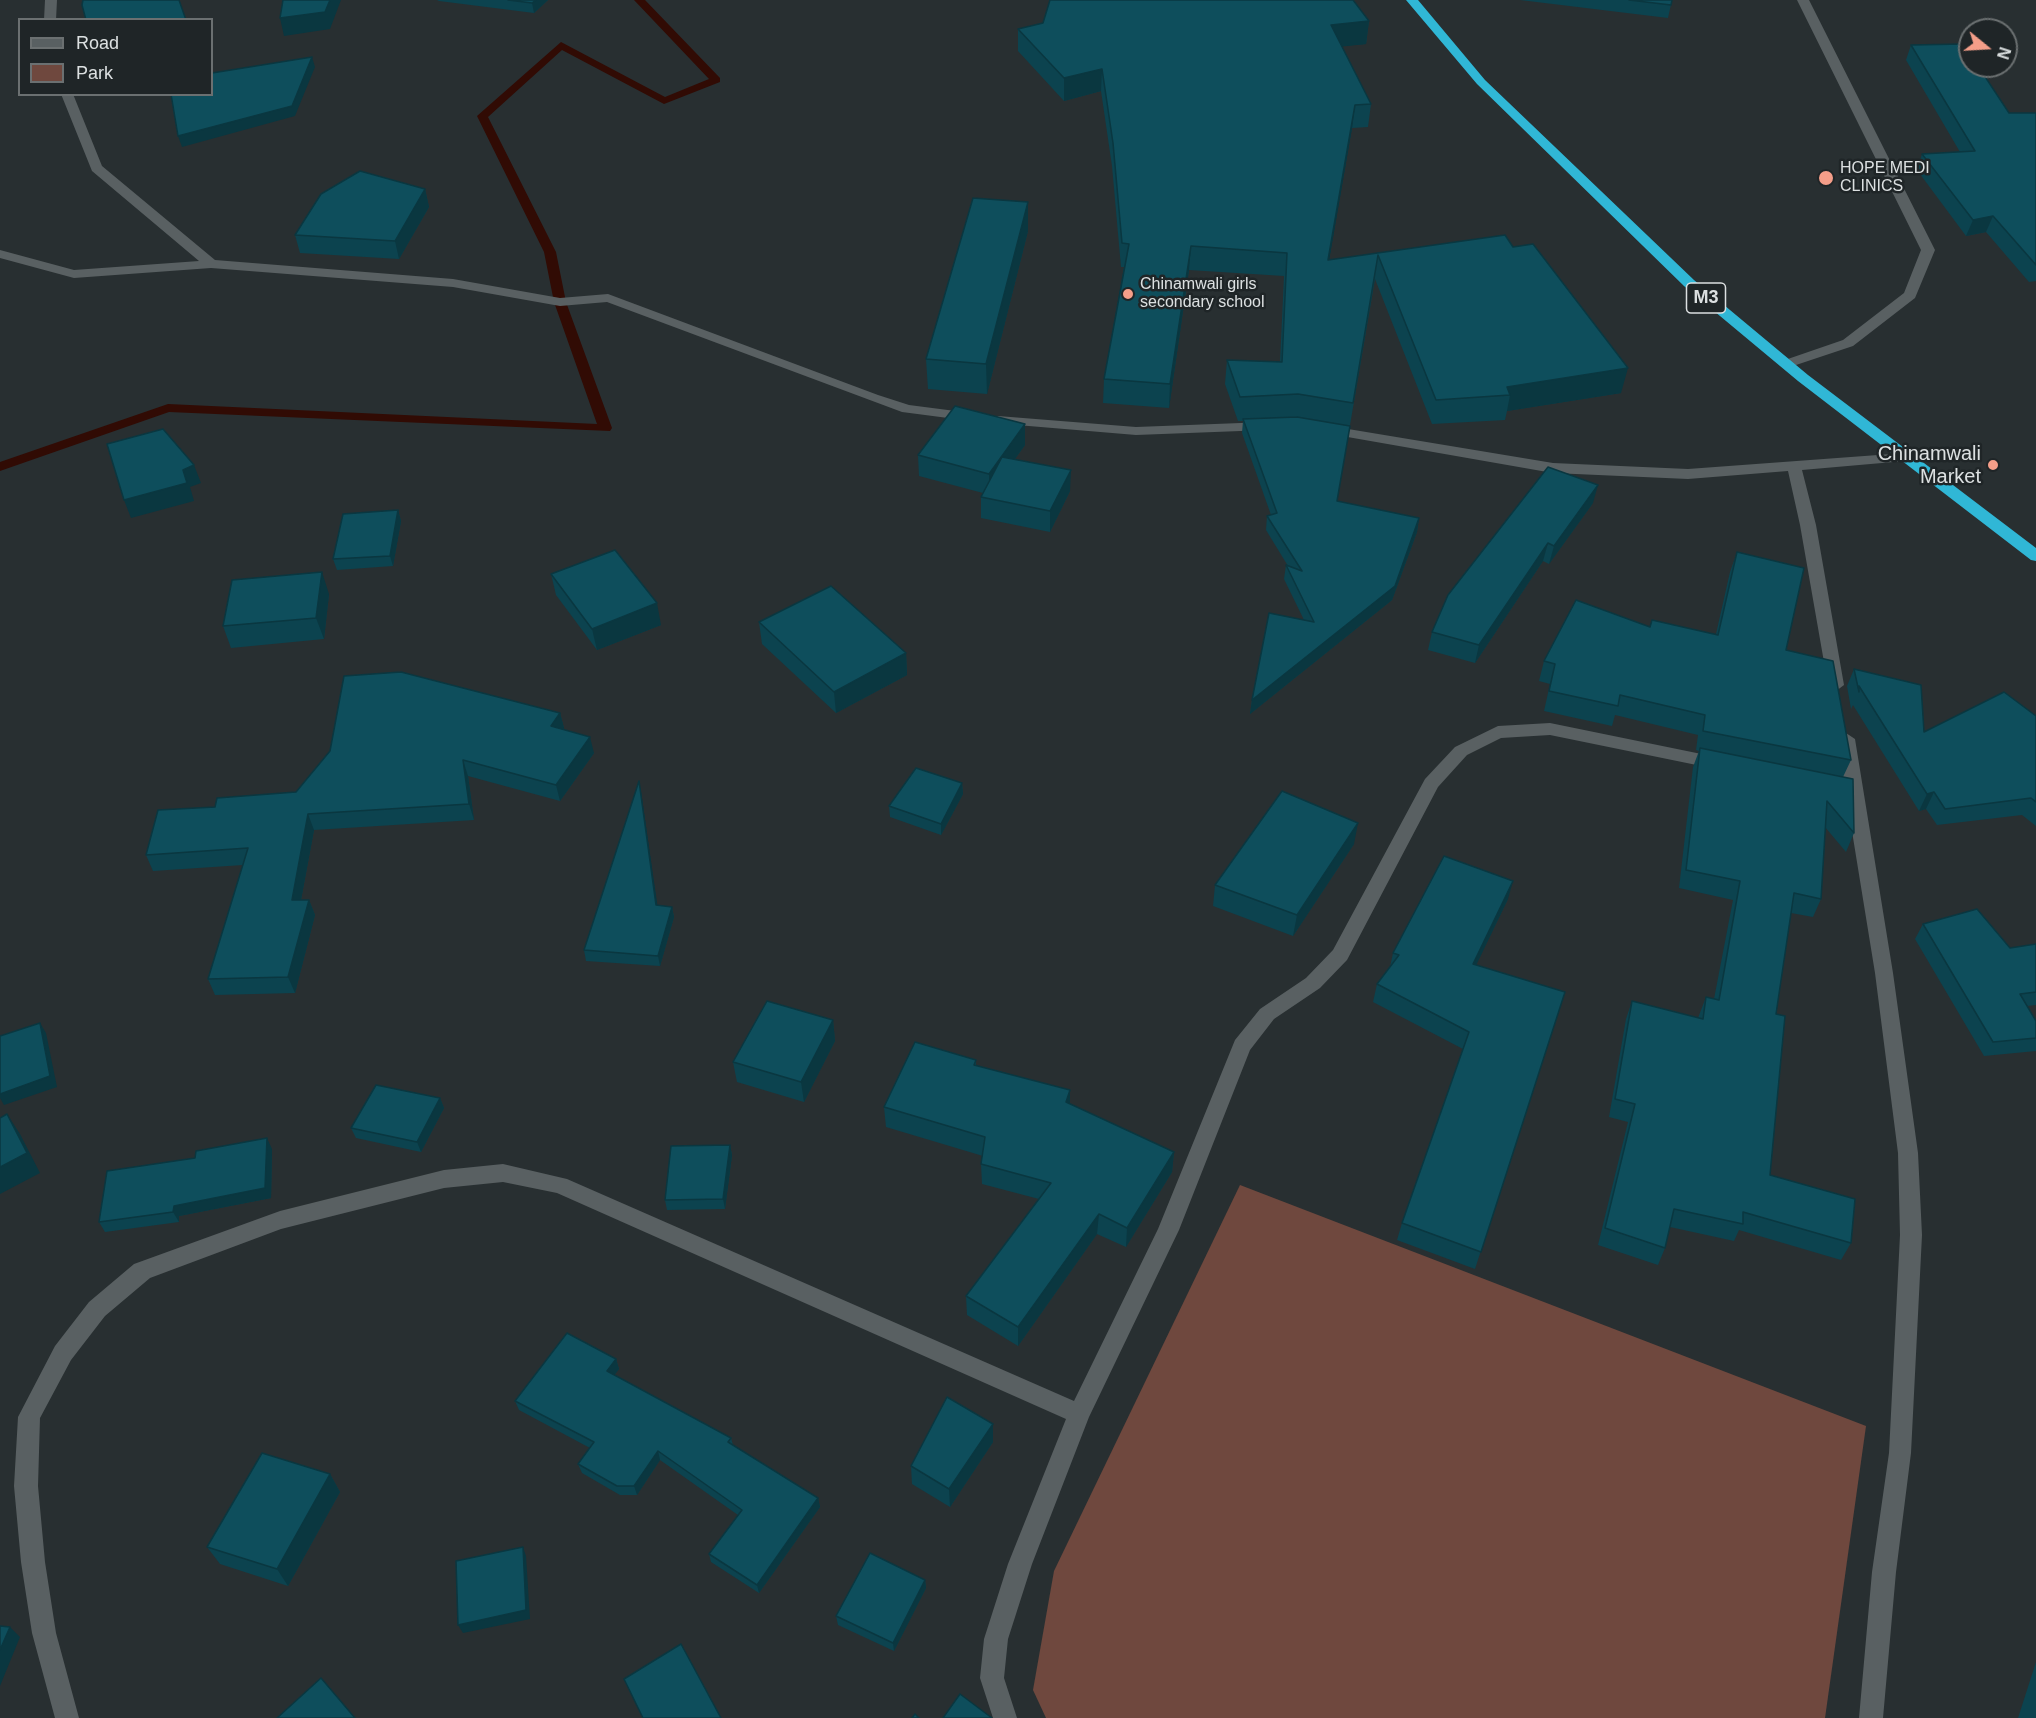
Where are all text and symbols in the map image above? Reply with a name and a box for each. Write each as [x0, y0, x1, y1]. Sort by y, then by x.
legend [18, 18, 213, 96]
north arrow [1958, 18, 2018, 78]
text: Road [76, 33, 119, 53]
text: N [1994, 45, 2014, 61]
text: Park [76, 63, 113, 83]
place label: HOPE MEDI CLINICS [1840, 159, 1930, 197]
marker: HOPE MEDI CLINICS [1817, 169, 1835, 187]
place label: Chinamwali girls secondary school [1140, 275, 1265, 313]
road number: M3 [1686, 283, 1726, 313]
marker: Chinamwali girls secondary school [1121, 287, 1135, 301]
place label: Chinamwali Market [1878, 442, 1981, 489]
marker: Chinamwali Market [1986, 458, 2000, 472]

